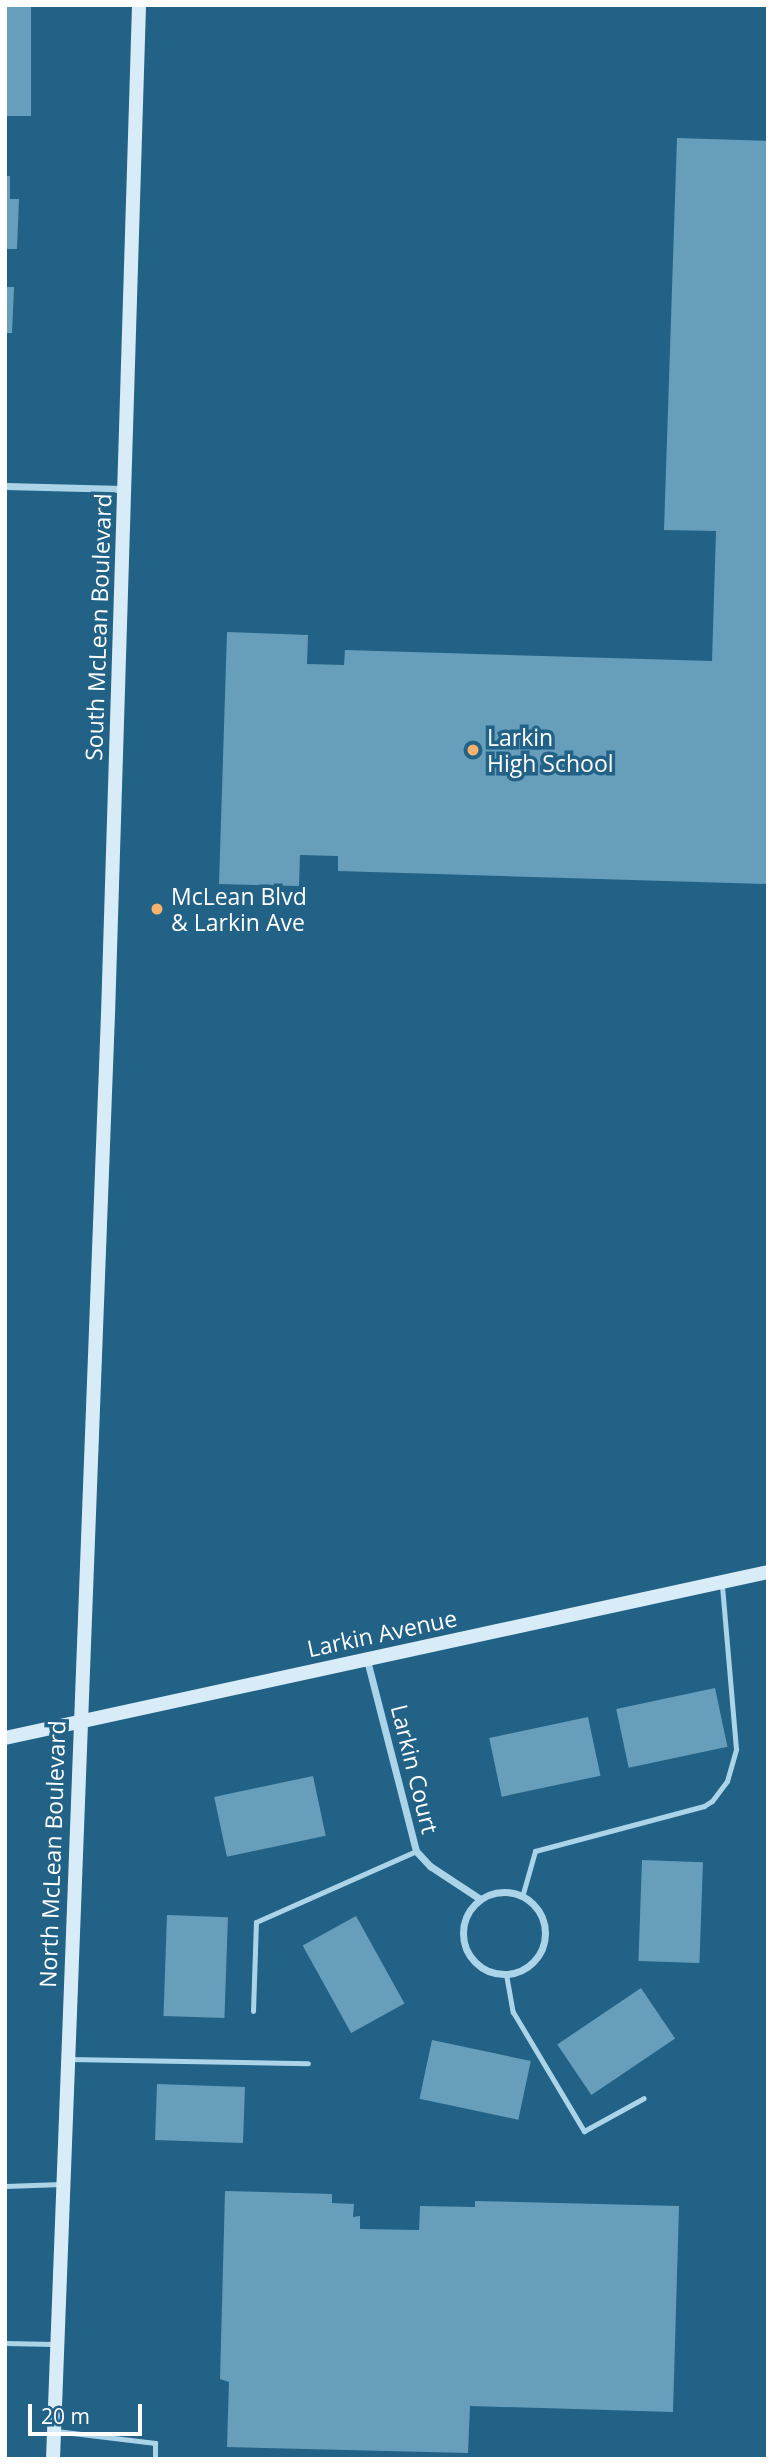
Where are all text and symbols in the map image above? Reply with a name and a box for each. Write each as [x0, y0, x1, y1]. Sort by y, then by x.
street label: South McLean Boulevard [80, 493, 116, 761]
place label: Larkin High School [487, 723, 614, 777]
marker: Larkin High School [465, 742, 481, 758]
place label: McLean Blvd & Larkin Ave [171, 882, 307, 936]
marker: McLean Blvd & Larkin Ave [149, 901, 165, 917]
street label: Larkin Avenue [305, 1604, 459, 1662]
street label: Larkin Court [386, 1702, 444, 1836]
street label: North McLean Boulevard [34, 1720, 70, 1988]
scale bar [32, 2390, 145, 2434]
text: 20 m [41, 2402, 90, 2430]

